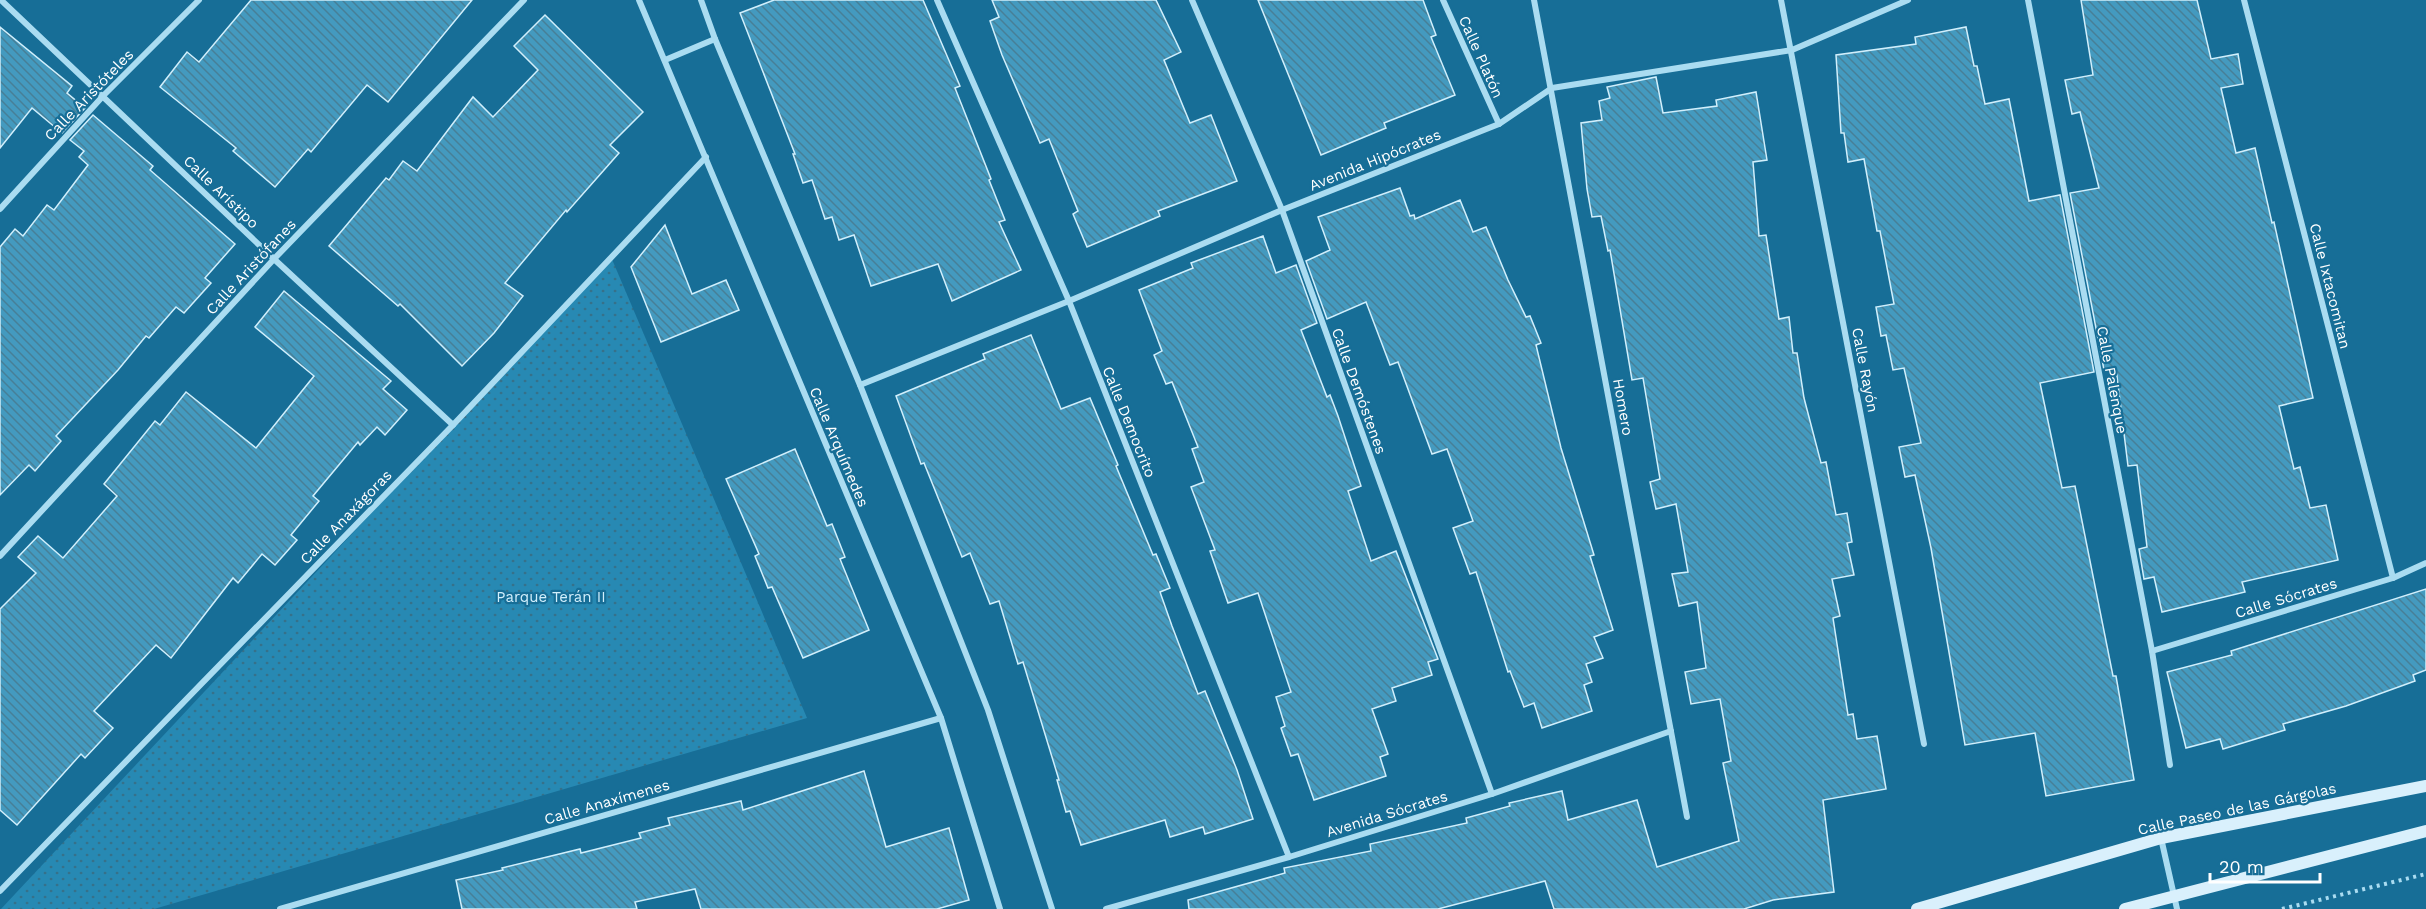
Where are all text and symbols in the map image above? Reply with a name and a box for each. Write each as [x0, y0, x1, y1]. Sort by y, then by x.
street label: Calle Platón [1455, 13, 1507, 101]
street label: Calle Aristóteles [41, 45, 137, 145]
street label: Avenida Hipócrates [1306, 125, 1444, 195]
street label: Calle Arístipo [180, 152, 262, 232]
street label: Calle Aristófanes [202, 215, 300, 318]
street label: Calle Ixtacomitan [2306, 221, 2354, 351]
street label: Calle Demóstenes [1328, 325, 1390, 457]
street label: Calle Palenque [2093, 325, 2131, 435]
street label: Calle Rayón [1848, 326, 1882, 414]
street label: Calle Democrito [1098, 364, 1160, 480]
street label: Homero [1609, 377, 1637, 437]
street label: Calle Arquímedes [806, 384, 872, 510]
street label: Calle Anaxágoras [296, 466, 396, 568]
street label: Calle Sócrates [2233, 574, 2339, 622]
park label: Parque Terán II [496, 588, 606, 606]
street label: Calle Anaxímenes [542, 775, 672, 829]
street label: Calle Paseo de las Gárgolas [2136, 779, 2338, 839]
street label: Avenida Sócrates [1324, 787, 1450, 841]
scale bar [2210, 846, 2320, 884]
text: 20 m [2219, 856, 2264, 877]

